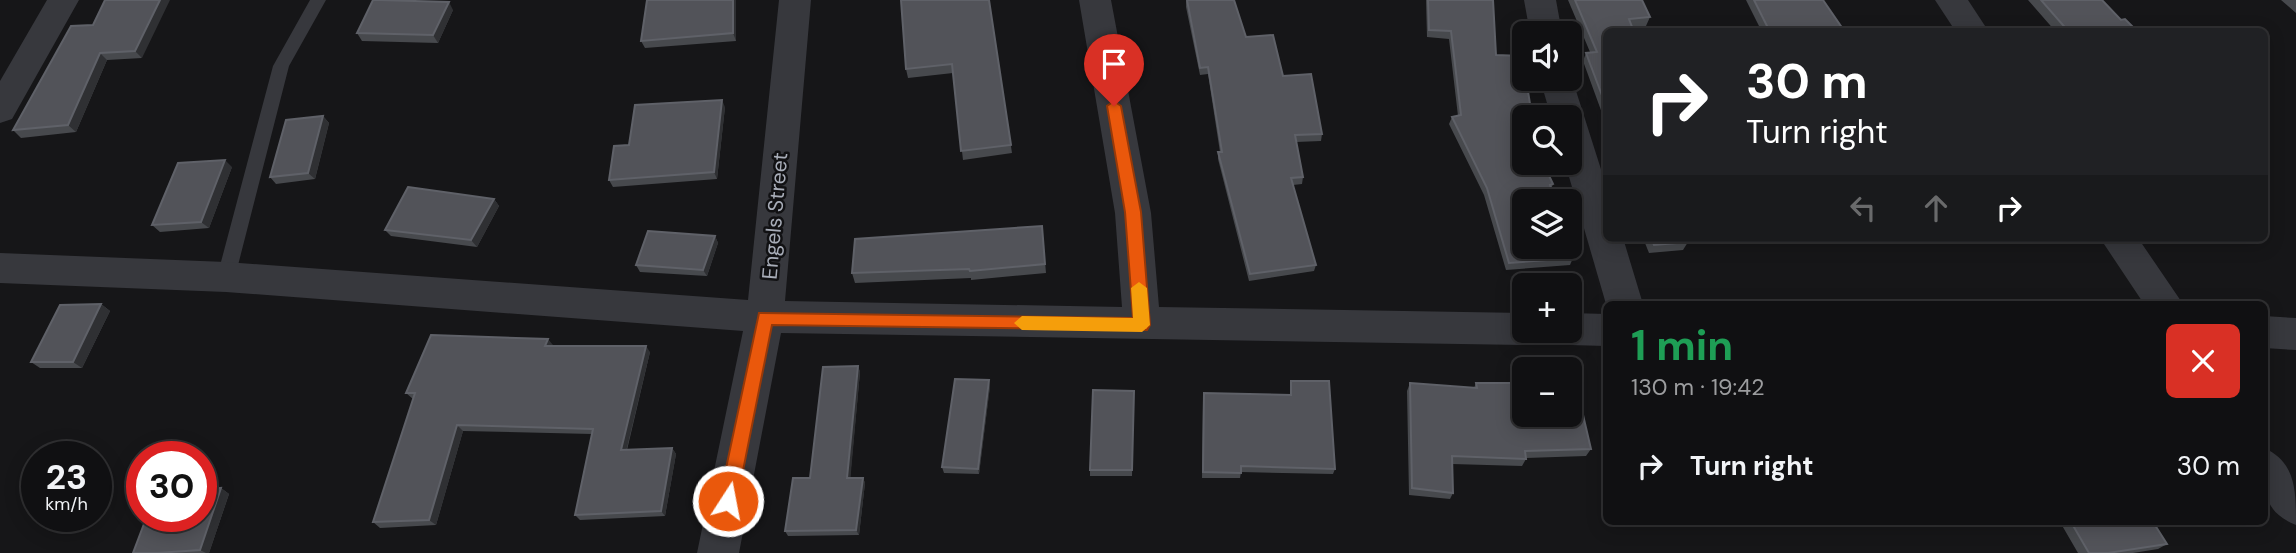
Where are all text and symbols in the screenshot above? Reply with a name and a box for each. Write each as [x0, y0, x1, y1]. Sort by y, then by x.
map controls [1512, 21, 1582, 427]
button: sound [1512, 21, 1582, 91]
pin [1084, 34, 1144, 106]
icon: arrive [1095, 45, 1133, 83]
text: 30 m [1746, 49, 1868, 113]
icon: right [1631, 56, 1722, 147]
button: search [1512, 105, 1582, 175]
text: Turn right [1746, 111, 1888, 153]
street label: Engels Street [755, 151, 795, 281]
button: layers [1512, 189, 1582, 259]
icon: left [1844, 189, 1882, 227]
icon: ahead [1917, 189, 1955, 227]
icon: right [1990, 189, 2028, 227]
button: + [1512, 273, 1582, 343]
text: 1 min [1631, 318, 1733, 373]
button: close [2166, 324, 2240, 398]
button: − [1512, 357, 1582, 427]
text: 130 m · 19:42 [1631, 372, 1764, 402]
speed limit sign: 30 [126, 441, 217, 532]
icon: right [1631, 447, 1669, 485]
text: Turn right [1690, 449, 1814, 483]
text: 30 m [2177, 449, 2240, 483]
text: 23 [46, 454, 87, 500]
position arrow [691, 464, 765, 538]
text: km/h [45, 492, 88, 516]

